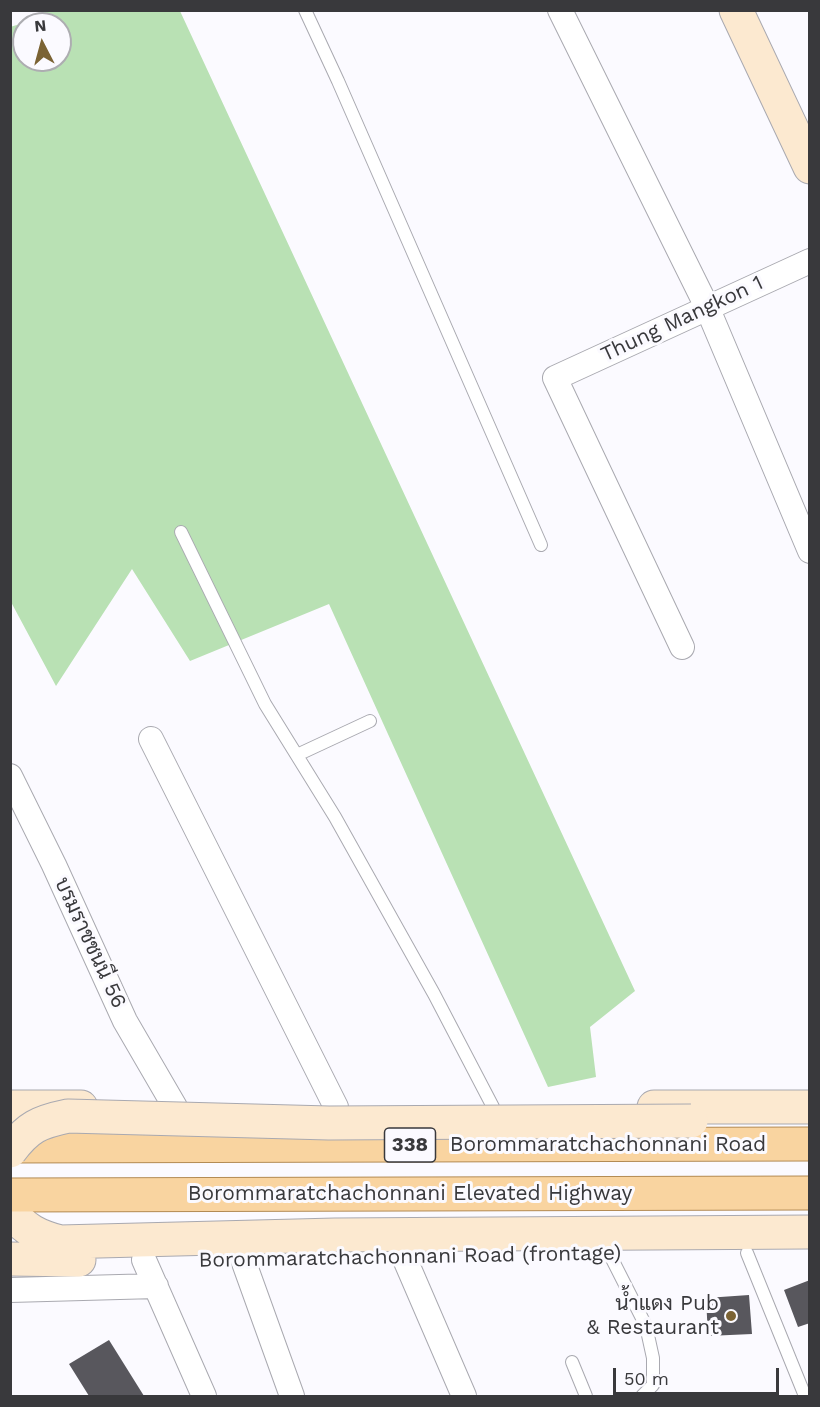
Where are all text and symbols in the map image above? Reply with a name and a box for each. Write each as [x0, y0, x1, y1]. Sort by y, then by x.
north arrow [12, 12, 72, 72]
text: N [33, 16, 47, 36]
street label: Thung Mangkon 1 [597, 270, 767, 368]
street label: บรมราชชนนี 56 [49, 874, 131, 1012]
road number: 338 [384, 1128, 436, 1162]
street label: Borommaratchachonnani Road [450, 1132, 766, 1158]
street label: Borommaratchachonnani Elevated Highway [188, 1181, 632, 1207]
street label: Borommaratchachonnani Road (frontage) [198, 1241, 622, 1273]
place label: น้ำแดง Pub & Restaurant [587, 1291, 719, 1341]
marker: น้ำแดง Pub & Restaurant [724, 1309, 738, 1323]
scale bar [616, 1356, 782, 1394]
text: 50 m [624, 1368, 669, 1389]

